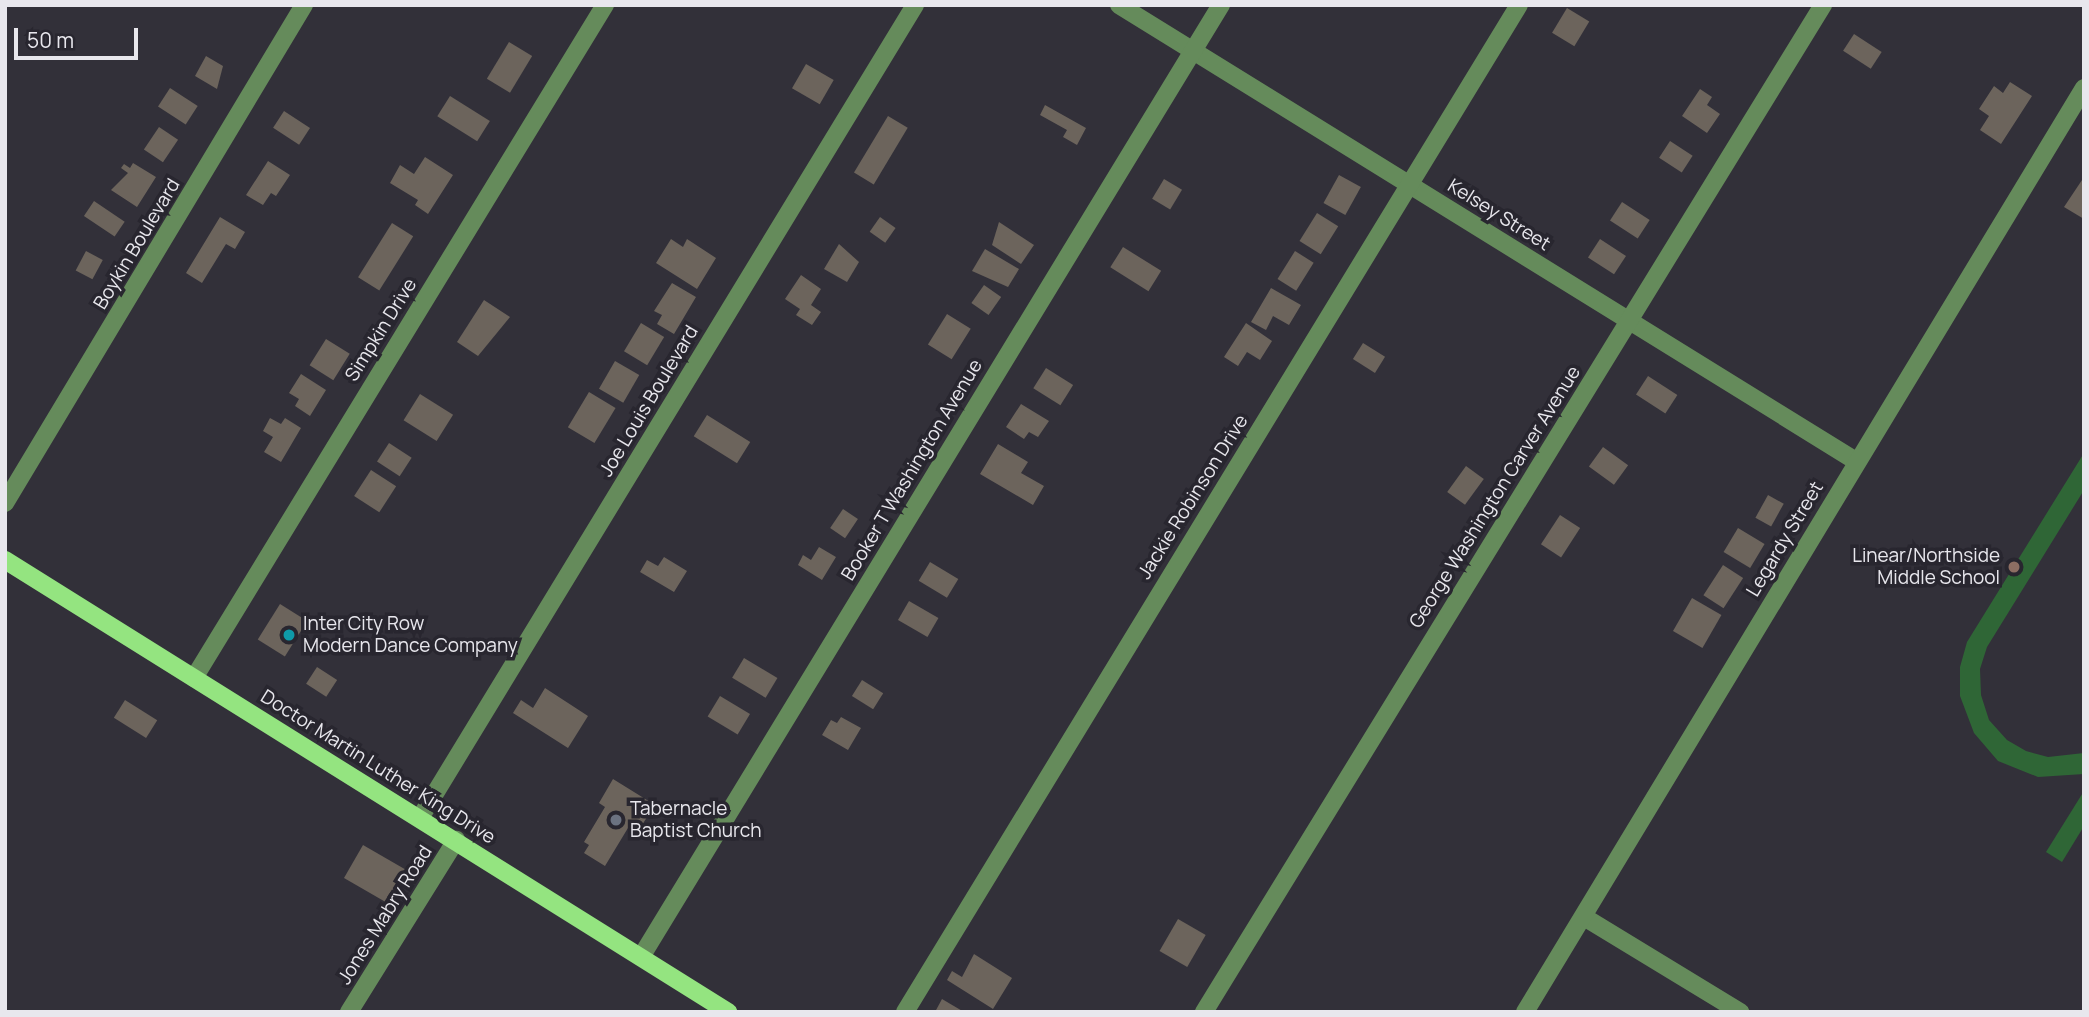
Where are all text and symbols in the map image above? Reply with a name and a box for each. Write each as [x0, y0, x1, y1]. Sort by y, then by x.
scale bar [18, 14, 142, 58]
text: 50 m [27, 26, 74, 54]
street label: Kelsey Street [1444, 174, 1554, 256]
street label: Boykin Boulevard [89, 175, 185, 313]
street label: Simpkin Drive [340, 274, 422, 386]
street label: Joe Louis Boulevard [595, 321, 703, 481]
street label: Booker T Washington Avenue [837, 355, 987, 585]
street label: George Washington Carver Avenue [1405, 362, 1585, 632]
street label: Jackie Robinson Drive [1133, 411, 1253, 583]
street label: Legardy Street [1742, 477, 1828, 601]
place label: Linear/Northside Middle School [1852, 545, 2000, 589]
marker: Linear/Northside Middle School [2006, 559, 2022, 575]
place label: Inter City Row Modern Dance Company [303, 613, 518, 657]
marker: Inter City Row Modern Dance Company [281, 627, 297, 643]
street label: Doctor Martin Luther King Drive [257, 685, 499, 849]
place label: Tabernacle Baptist Church [630, 798, 762, 842]
marker: Tabernacle Baptist Church [608, 812, 624, 828]
street label: Jones Mabry Road [333, 841, 437, 989]

